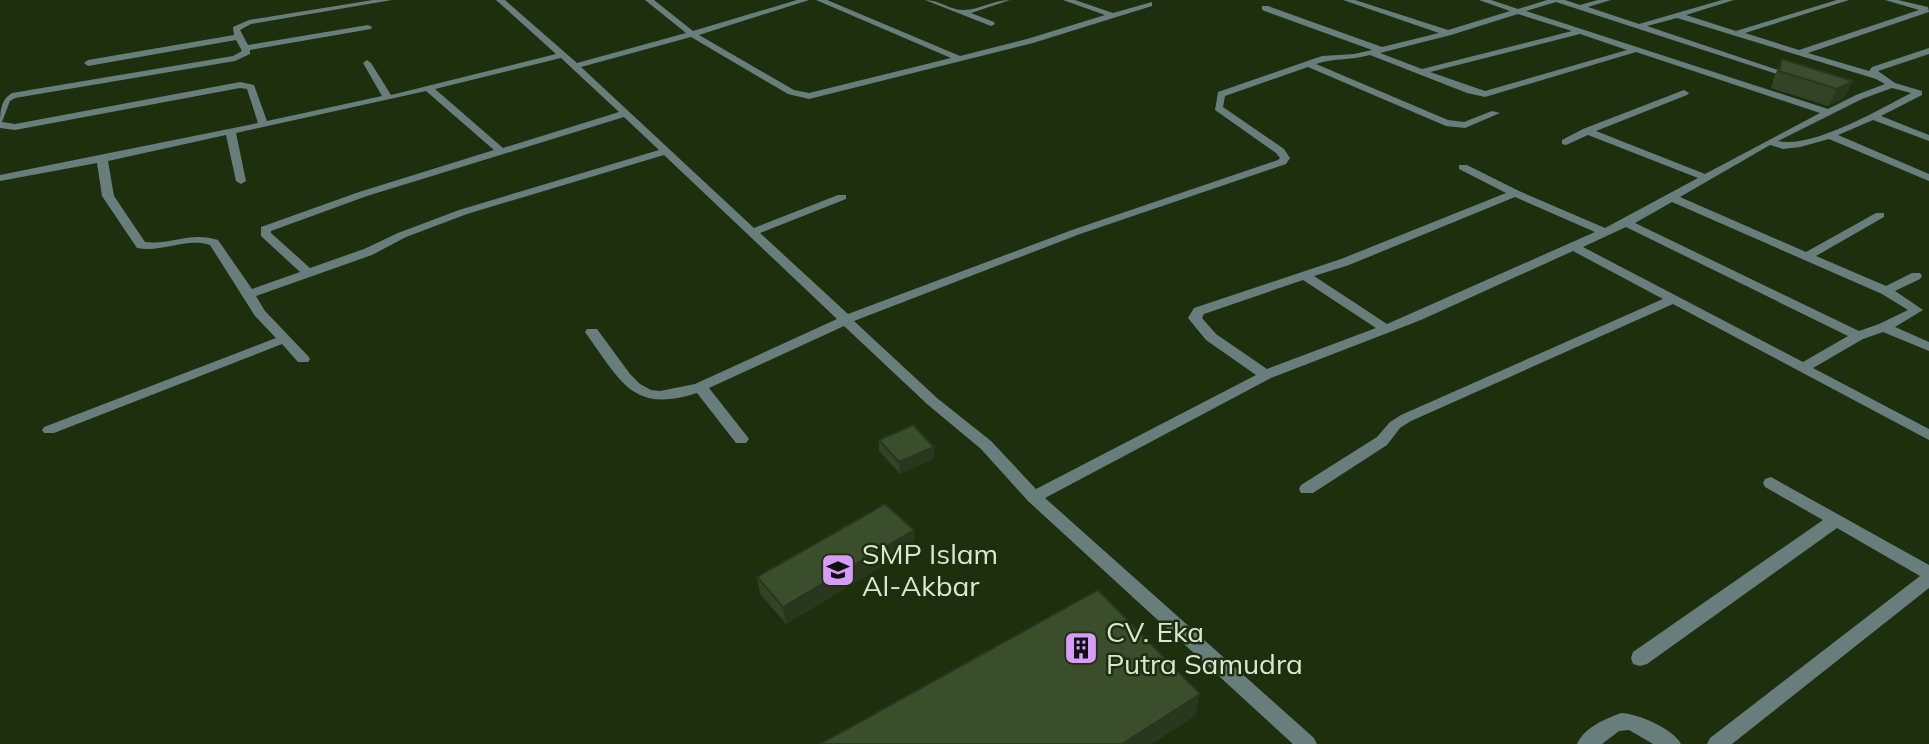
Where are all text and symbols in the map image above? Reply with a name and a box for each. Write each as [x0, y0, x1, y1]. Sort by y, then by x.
place label: SMP Islam Al-Akbar [862, 536, 998, 603]
school or university icon: SMP Islam Al-Akbar [819, 551, 857, 589]
place label: CV. Eka Putra Samudra [1106, 614, 1303, 681]
building icon: CV. Eka Putra Samudra [1062, 629, 1100, 667]

